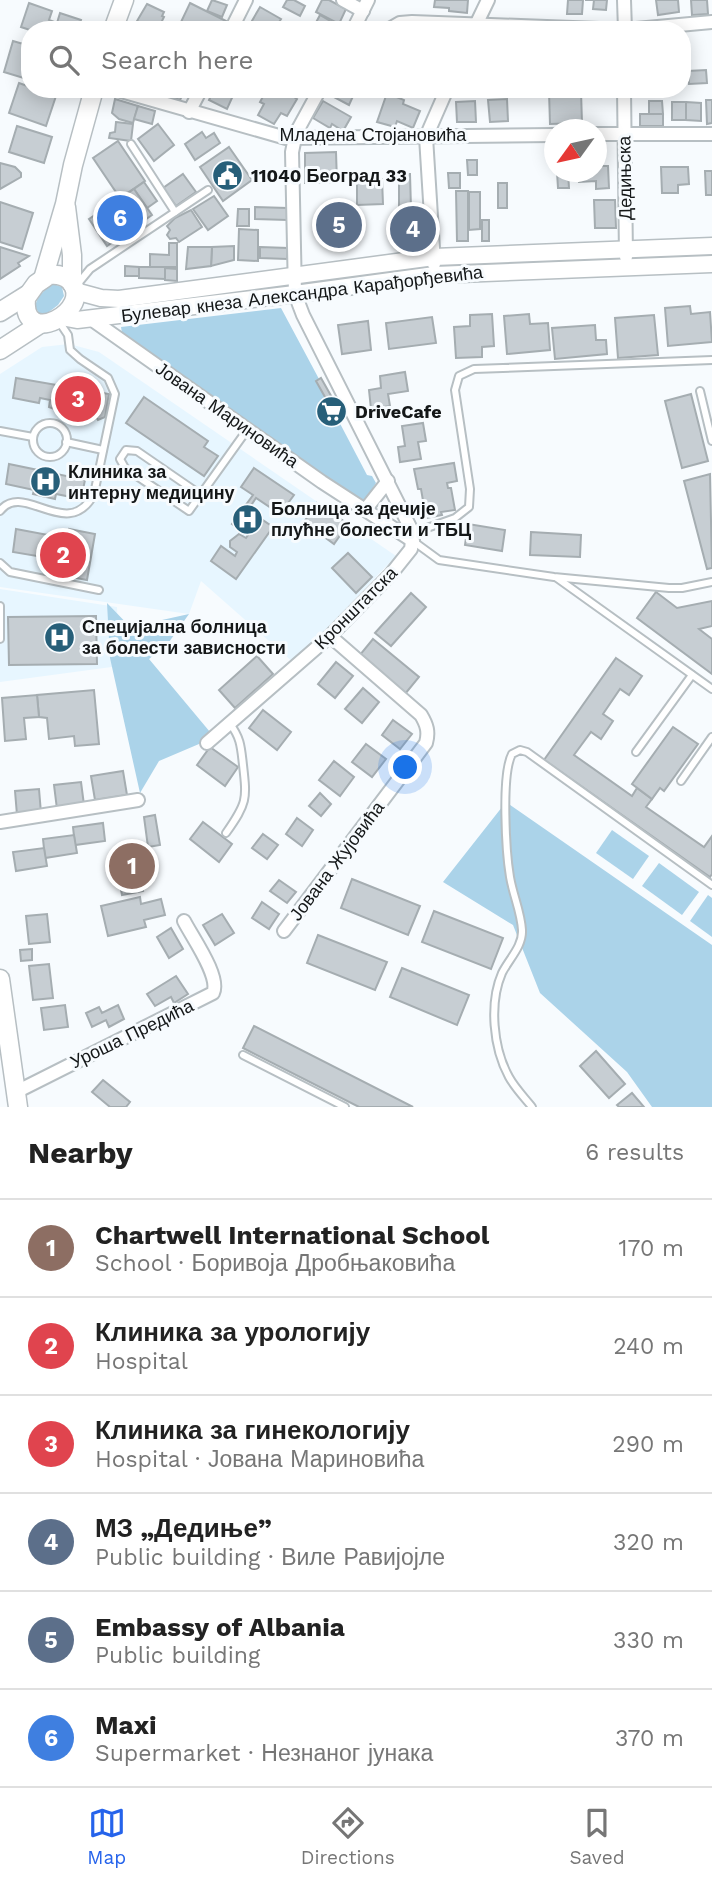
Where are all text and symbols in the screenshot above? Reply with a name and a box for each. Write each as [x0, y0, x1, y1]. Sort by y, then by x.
search box [21, 21, 691, 98]
icon: search [45, 41, 83, 79]
text: Search here [101, 45, 253, 75]
north arrow [544, 119, 607, 182]
street label: Младена Стојановића [280, 124, 467, 145]
street label: Дедињска [613, 135, 636, 220]
public building icon: 11040 Београд 33 [211, 159, 245, 193]
place label: 11040 Београд 33 [251, 165, 407, 186]
pin: 6 [97, 192, 143, 244]
pin: 5 [316, 199, 362, 251]
pin: 4 [390, 203, 436, 255]
street label: Булевар кнеза Александра Карађорђевића [120, 261, 485, 326]
street label: Јована Мариновића [152, 357, 303, 472]
pin: 3 [55, 373, 101, 425]
supermarket icon: DriveCafe [315, 395, 349, 429]
place label: DriveCafe [355, 401, 442, 422]
place label: Клиника за интерну медицину [68, 461, 235, 503]
hospital icon: Клиника за интерну медицину [28, 465, 62, 499]
place label: Болница за дечије плућне болести и ТБЦ [271, 498, 472, 540]
hospital icon: Болница за дечије плућне болести и ТБЦ [231, 502, 265, 536]
pin: 2 [40, 529, 86, 581]
street label: Кронштатска [310, 561, 402, 653]
place label: Специјална болница за болести зависности [82, 616, 286, 658]
hospital icon: Специјална болница за болести зависности [42, 620, 76, 654]
your location [388, 750, 422, 784]
street label: Јована Жујовића [285, 796, 389, 924]
pin: 1 [109, 840, 155, 892]
street label: Уроша Предића [67, 994, 198, 1072]
text: Nearby [28, 1135, 133, 1170]
text: 6 results [585, 1139, 684, 1166]
text: Chartwell International School [95, 1220, 489, 1250]
text: 1 [46, 1235, 56, 1262]
text: 170 m [619, 1235, 684, 1262]
text: School · Боривоја Дробњаковића [95, 1250, 455, 1277]
text: Клиника за урологију [95, 1317, 370, 1347]
text: 2 [44, 1333, 58, 1360]
text: 240 m [613, 1333, 684, 1360]
text: Hospital [95, 1348, 188, 1375]
text: Клиника за гинекологију [95, 1415, 410, 1445]
text: 3 [44, 1431, 58, 1458]
text: 290 m [612, 1431, 684, 1458]
text: Hospital · Јована Мариновића [95, 1446, 424, 1473]
text: МЗ „Дедиње” [95, 1513, 272, 1543]
text: 4 [44, 1529, 58, 1556]
text: 320 m [613, 1529, 684, 1556]
text: Public building · Виле Равијојле [95, 1544, 445, 1571]
text: Embassy of Albania [95, 1612, 345, 1642]
text: 5 [44, 1627, 58, 1654]
text: 330 m [613, 1627, 684, 1654]
text: Public building [95, 1642, 260, 1669]
text: Maxi [95, 1710, 157, 1740]
text: 6 [44, 1725, 58, 1752]
text: 370 m [615, 1725, 684, 1752]
text: Supermarket · Незнаног јунака [95, 1740, 433, 1767]
tab: Map [87, 1804, 126, 1869]
tab: Directions [301, 1804, 395, 1869]
tab: Saved [569, 1804, 625, 1869]

